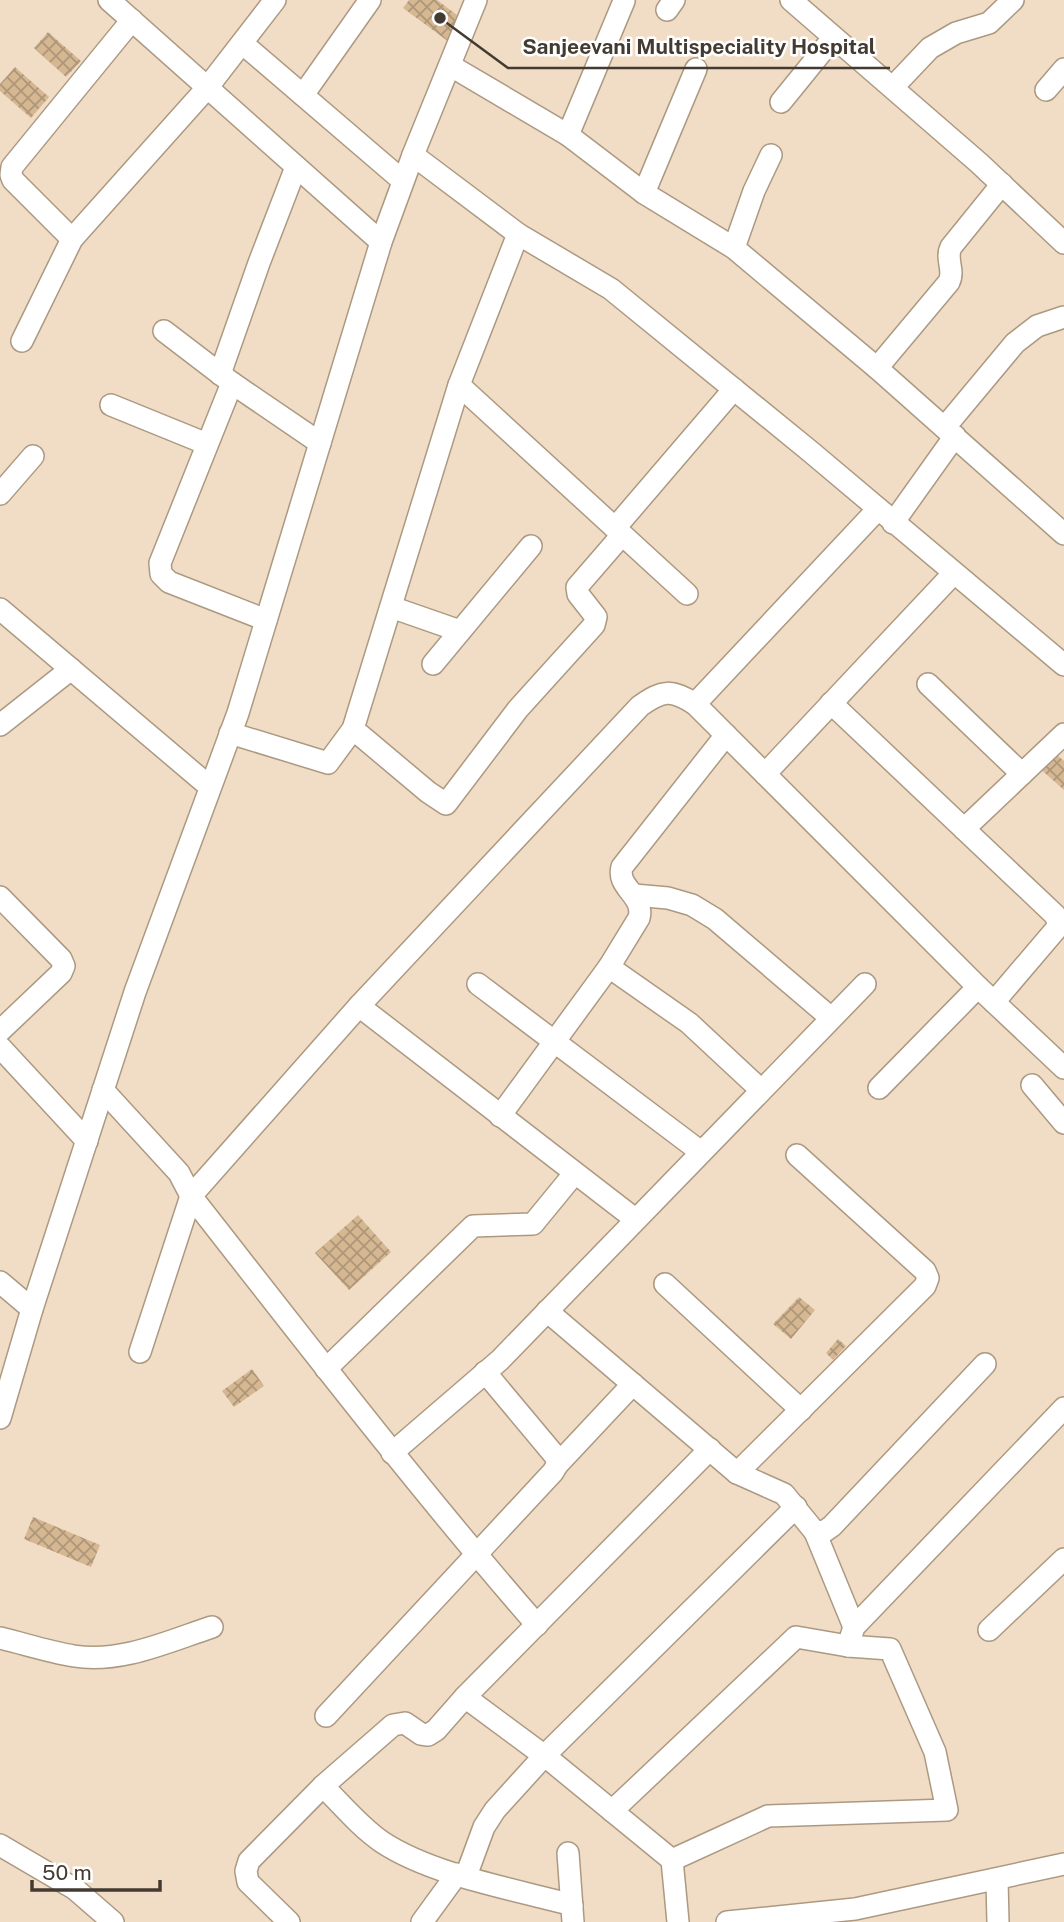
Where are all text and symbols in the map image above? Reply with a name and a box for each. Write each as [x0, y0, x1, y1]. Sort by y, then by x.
callout: Sanjeevani Multispeciality Hospital [508, 26, 890, 68]
text: Sanjeevani Multispeciality Hospital [522, 34, 876, 59]
scale bar [32, 1848, 159, 1892]
text: 50 m [42, 1860, 92, 1885]

